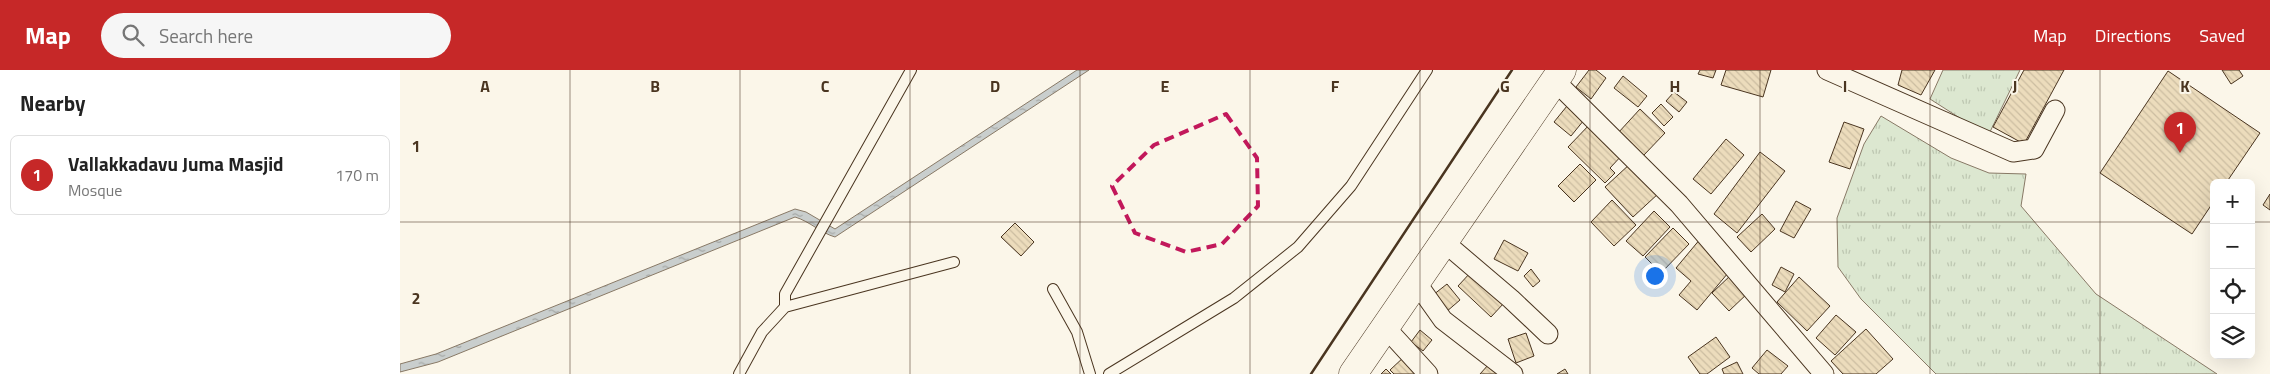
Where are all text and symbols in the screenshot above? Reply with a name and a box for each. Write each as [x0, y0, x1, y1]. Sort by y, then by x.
search box [101, 13, 451, 58]
text: Map [25, 17, 71, 53]
icon: search [119, 21, 147, 49]
text: Search here [159, 21, 253, 50]
text: Map [2033, 22, 2067, 49]
text: Directions [2095, 22, 2171, 49]
text: Saved [2199, 22, 2245, 49]
text: A [480, 74, 490, 98]
text: B [650, 74, 660, 98]
text: C [821, 74, 830, 98]
text: D [990, 74, 1000, 98]
text: E [1161, 74, 1170, 98]
text: F [1331, 74, 1340, 98]
text: G [1500, 74, 1510, 98]
text: H [1670, 74, 1680, 98]
text: I [1843, 74, 1847, 98]
text: J [2013, 74, 2017, 98]
text: K [2180, 74, 2190, 98]
text: Nearby [20, 87, 85, 119]
pin: 1 [2164, 112, 2196, 153]
text: 1 [412, 134, 420, 158]
text: Vallakkadavu Juma Masjid [68, 149, 283, 178]
text: 1 [33, 163, 41, 187]
text: 170 m [335, 163, 379, 187]
text: Mosque [68, 178, 122, 202]
map controls [2210, 179, 2255, 359]
button: + [2210, 179, 2255, 224]
button: − [2210, 224, 2255, 269]
your location [1642, 263, 1668, 289]
button: locate [2210, 269, 2255, 314]
text: 2 [412, 286, 420, 310]
button: layers [2210, 314, 2255, 359]

